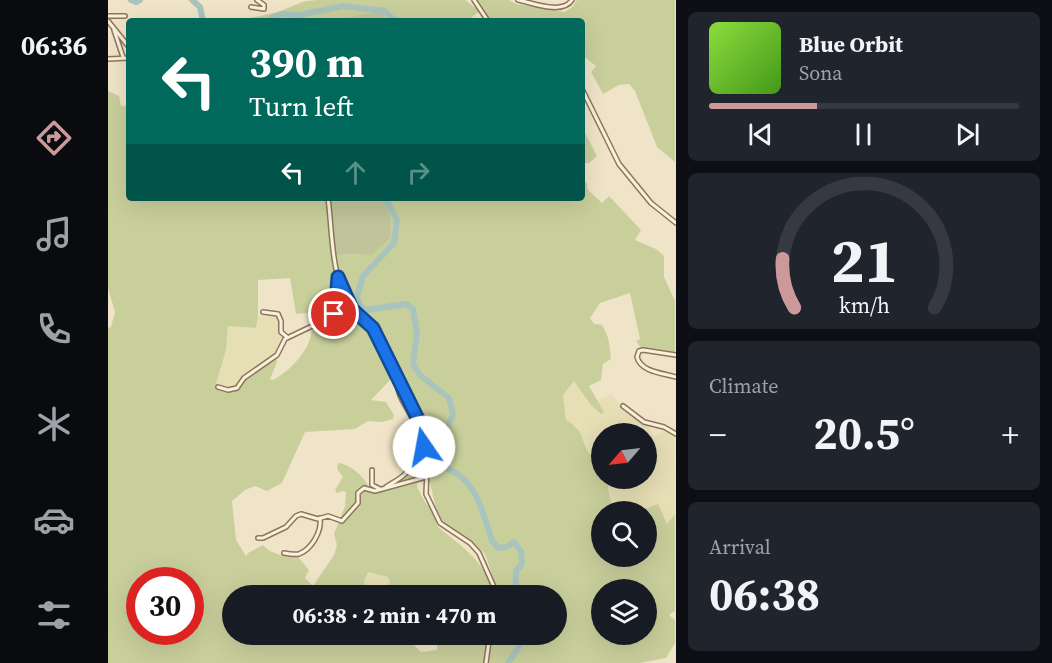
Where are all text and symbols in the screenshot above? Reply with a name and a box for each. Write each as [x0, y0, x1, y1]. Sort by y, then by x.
text: 06:36 [21, 27, 87, 64]
text: Blue Orbit [799, 29, 903, 59]
text: 390 m [249, 33, 364, 91]
icon: left [150, 42, 228, 120]
text: Sona [799, 59, 843, 87]
text: Turn left [249, 88, 353, 125]
icon: directions [33, 117, 75, 159]
icon: previous [744, 118, 777, 151]
icon: pause [847, 118, 880, 151]
icon: next [951, 118, 984, 151]
icon: left [276, 156, 309, 189]
icon: ahead [339, 156, 372, 189]
icon: right [402, 156, 435, 189]
icon: music [33, 213, 75, 255]
text: 21 [830, 217, 898, 303]
pin [308, 288, 359, 339]
text: km/h [838, 291, 890, 320]
icon: arrive [317, 297, 350, 330]
icon: phone [33, 308, 75, 350]
text: Climate [709, 372, 778, 400]
text: 20.5° [813, 402, 915, 464]
icon: climate [33, 403, 75, 445]
text: − [709, 412, 727, 457]
text: + [1002, 412, 1019, 457]
position arrow [392, 415, 456, 479]
north arrow [591, 423, 657, 489]
map controls [591, 423, 657, 645]
icon: car [33, 499, 75, 541]
button: search [591, 501, 657, 567]
text: Arrival [709, 533, 771, 561]
text: 06:38 [709, 563, 820, 625]
speed limit sign: 30 [126, 567, 204, 645]
button: layers [591, 579, 657, 645]
icon: filters [33, 594, 75, 636]
text: 06:38 · 2 min · 470 m [293, 600, 496, 630]

